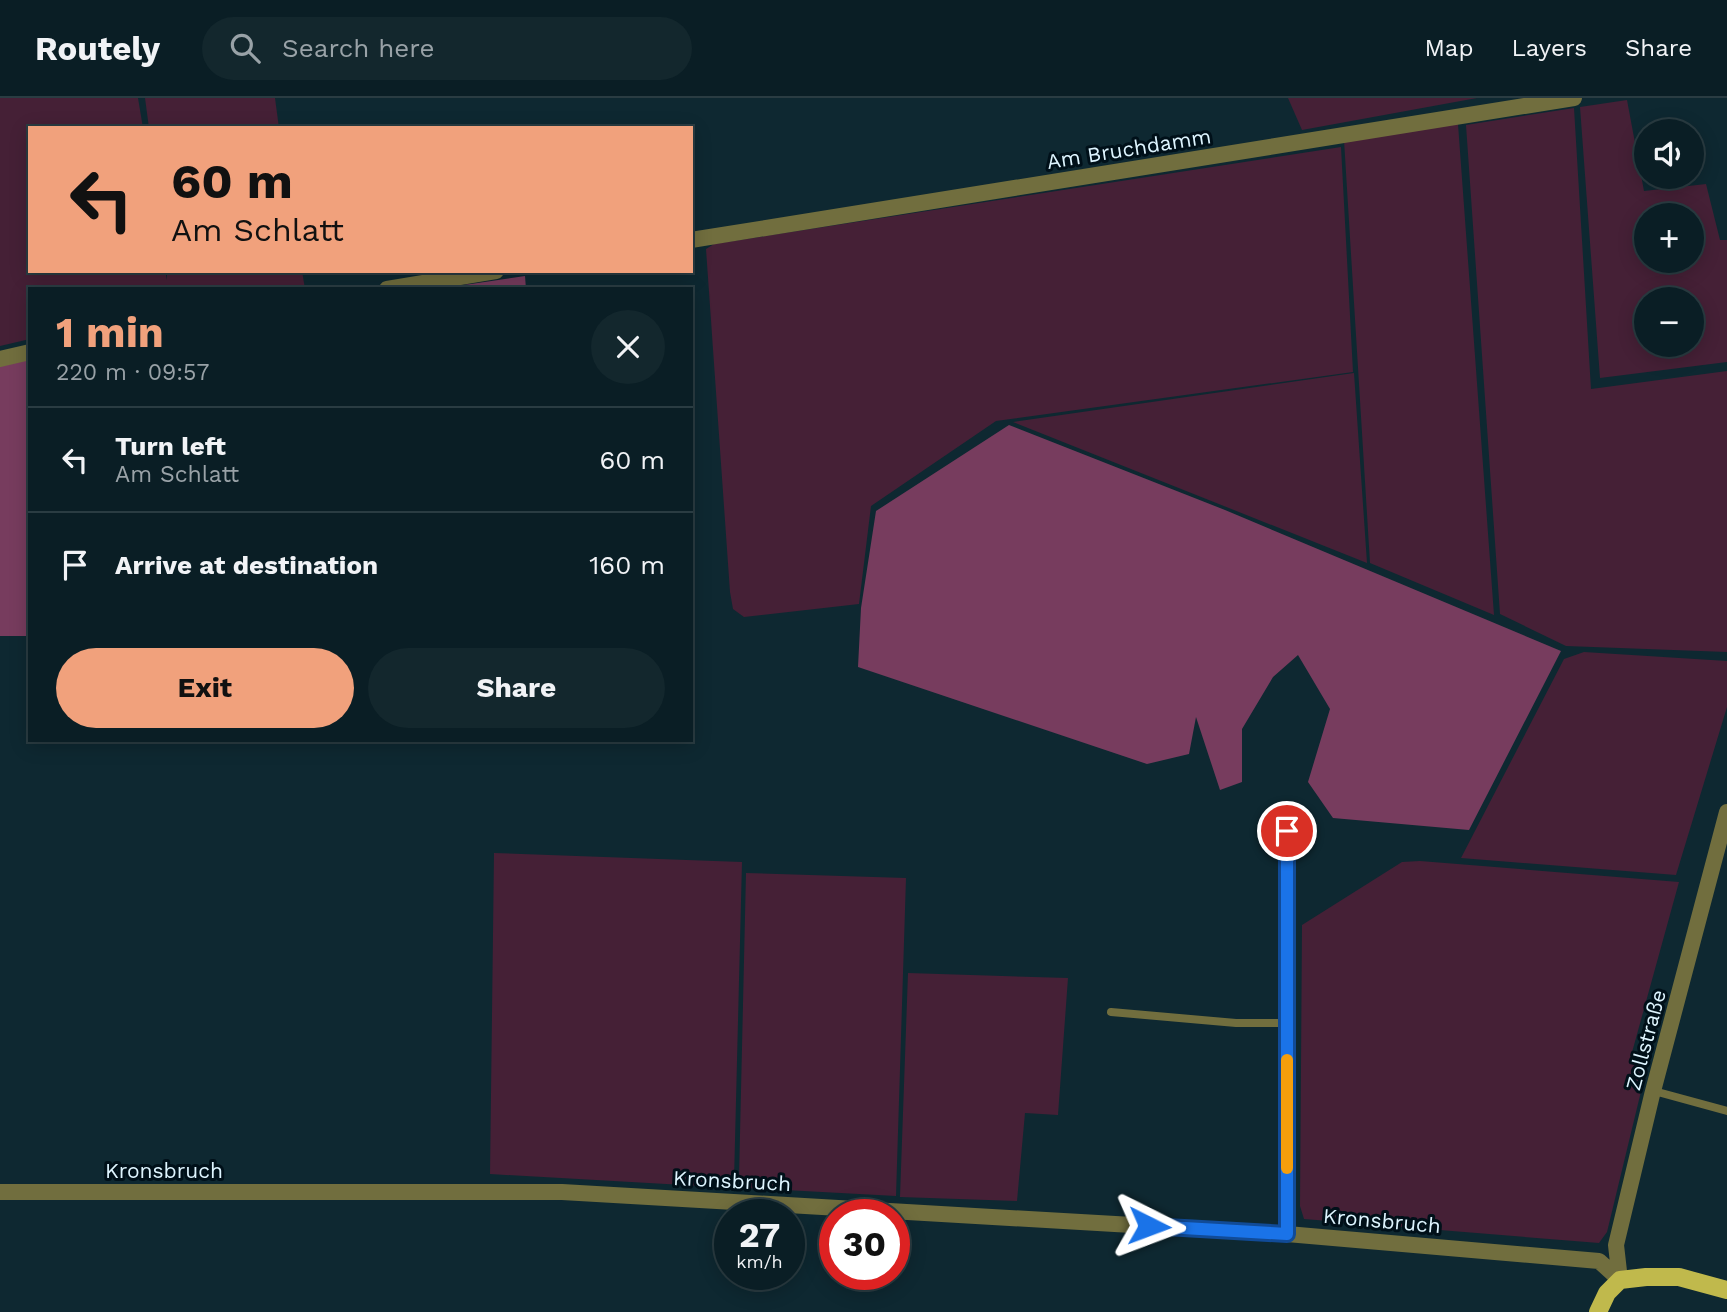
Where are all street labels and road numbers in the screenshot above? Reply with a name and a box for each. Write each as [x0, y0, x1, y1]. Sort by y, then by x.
street label: Am Bruchdamm [1045, 123, 1213, 174]
street label: Zollstraße [1620, 987, 1671, 1093]
street label: Kronsbruch [105, 1158, 223, 1183]
street label: Kronsbruch [672, 1165, 792, 1196]
street label: Kronsbruch [1322, 1203, 1442, 1238]

